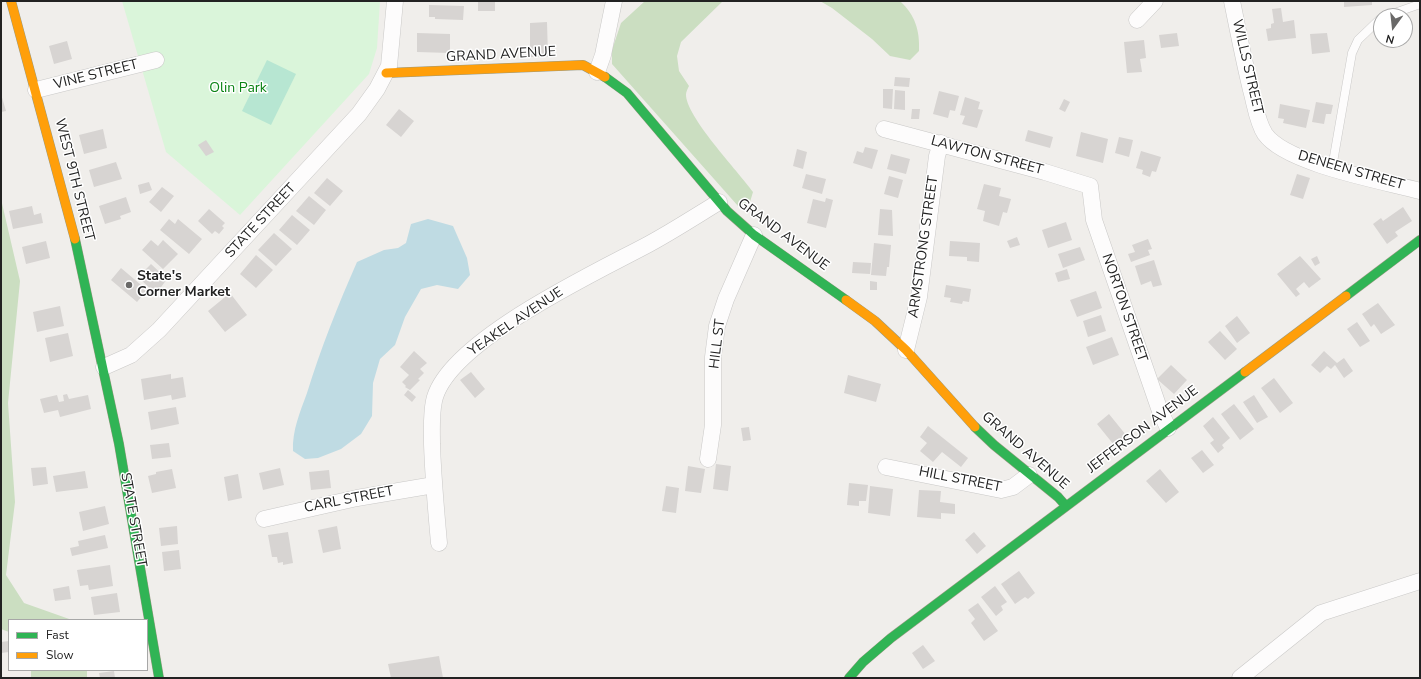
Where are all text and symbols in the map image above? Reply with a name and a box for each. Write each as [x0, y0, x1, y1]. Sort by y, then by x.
north arrow [1373, 8, 1413, 48]
street label: WILLS STREET [1228, 18, 1266, 116]
text: N [1384, 31, 1396, 47]
street label: GRAND AVENUE [446, 44, 556, 66]
street label: VINE STREET [52, 56, 140, 94]
park label: Olin Park [209, 81, 267, 97]
street label: WEST 9TH STREET [51, 117, 97, 243]
street label: LAWTON STREET [929, 133, 1045, 179]
street label: DENEEN STREET [1296, 148, 1406, 194]
street label: ARMSTRONG STREET [906, 175, 942, 319]
street label: STATE STREET [222, 180, 300, 262]
street label: GRAND AVENUE [734, 195, 832, 275]
street label: NORTON STREET [1098, 252, 1150, 364]
place label: State's Corner Market [137, 269, 230, 302]
marker: State's Corner Market [124, 280, 134, 290]
street label: YEAKEL AVENUE [465, 284, 567, 360]
street label: HILL ST [707, 318, 729, 370]
street label: JEFFERSON AVENUE [1084, 383, 1202, 477]
street label: GRAND AVENUE [978, 409, 1072, 493]
street label: HILL STREET [917, 464, 1003, 496]
street label: STATE STREET [116, 471, 150, 569]
street label: CARL STREET [303, 483, 395, 517]
legend [8, 619, 148, 671]
text: Fast [46, 627, 69, 643]
text: Slow [46, 647, 74, 663]

